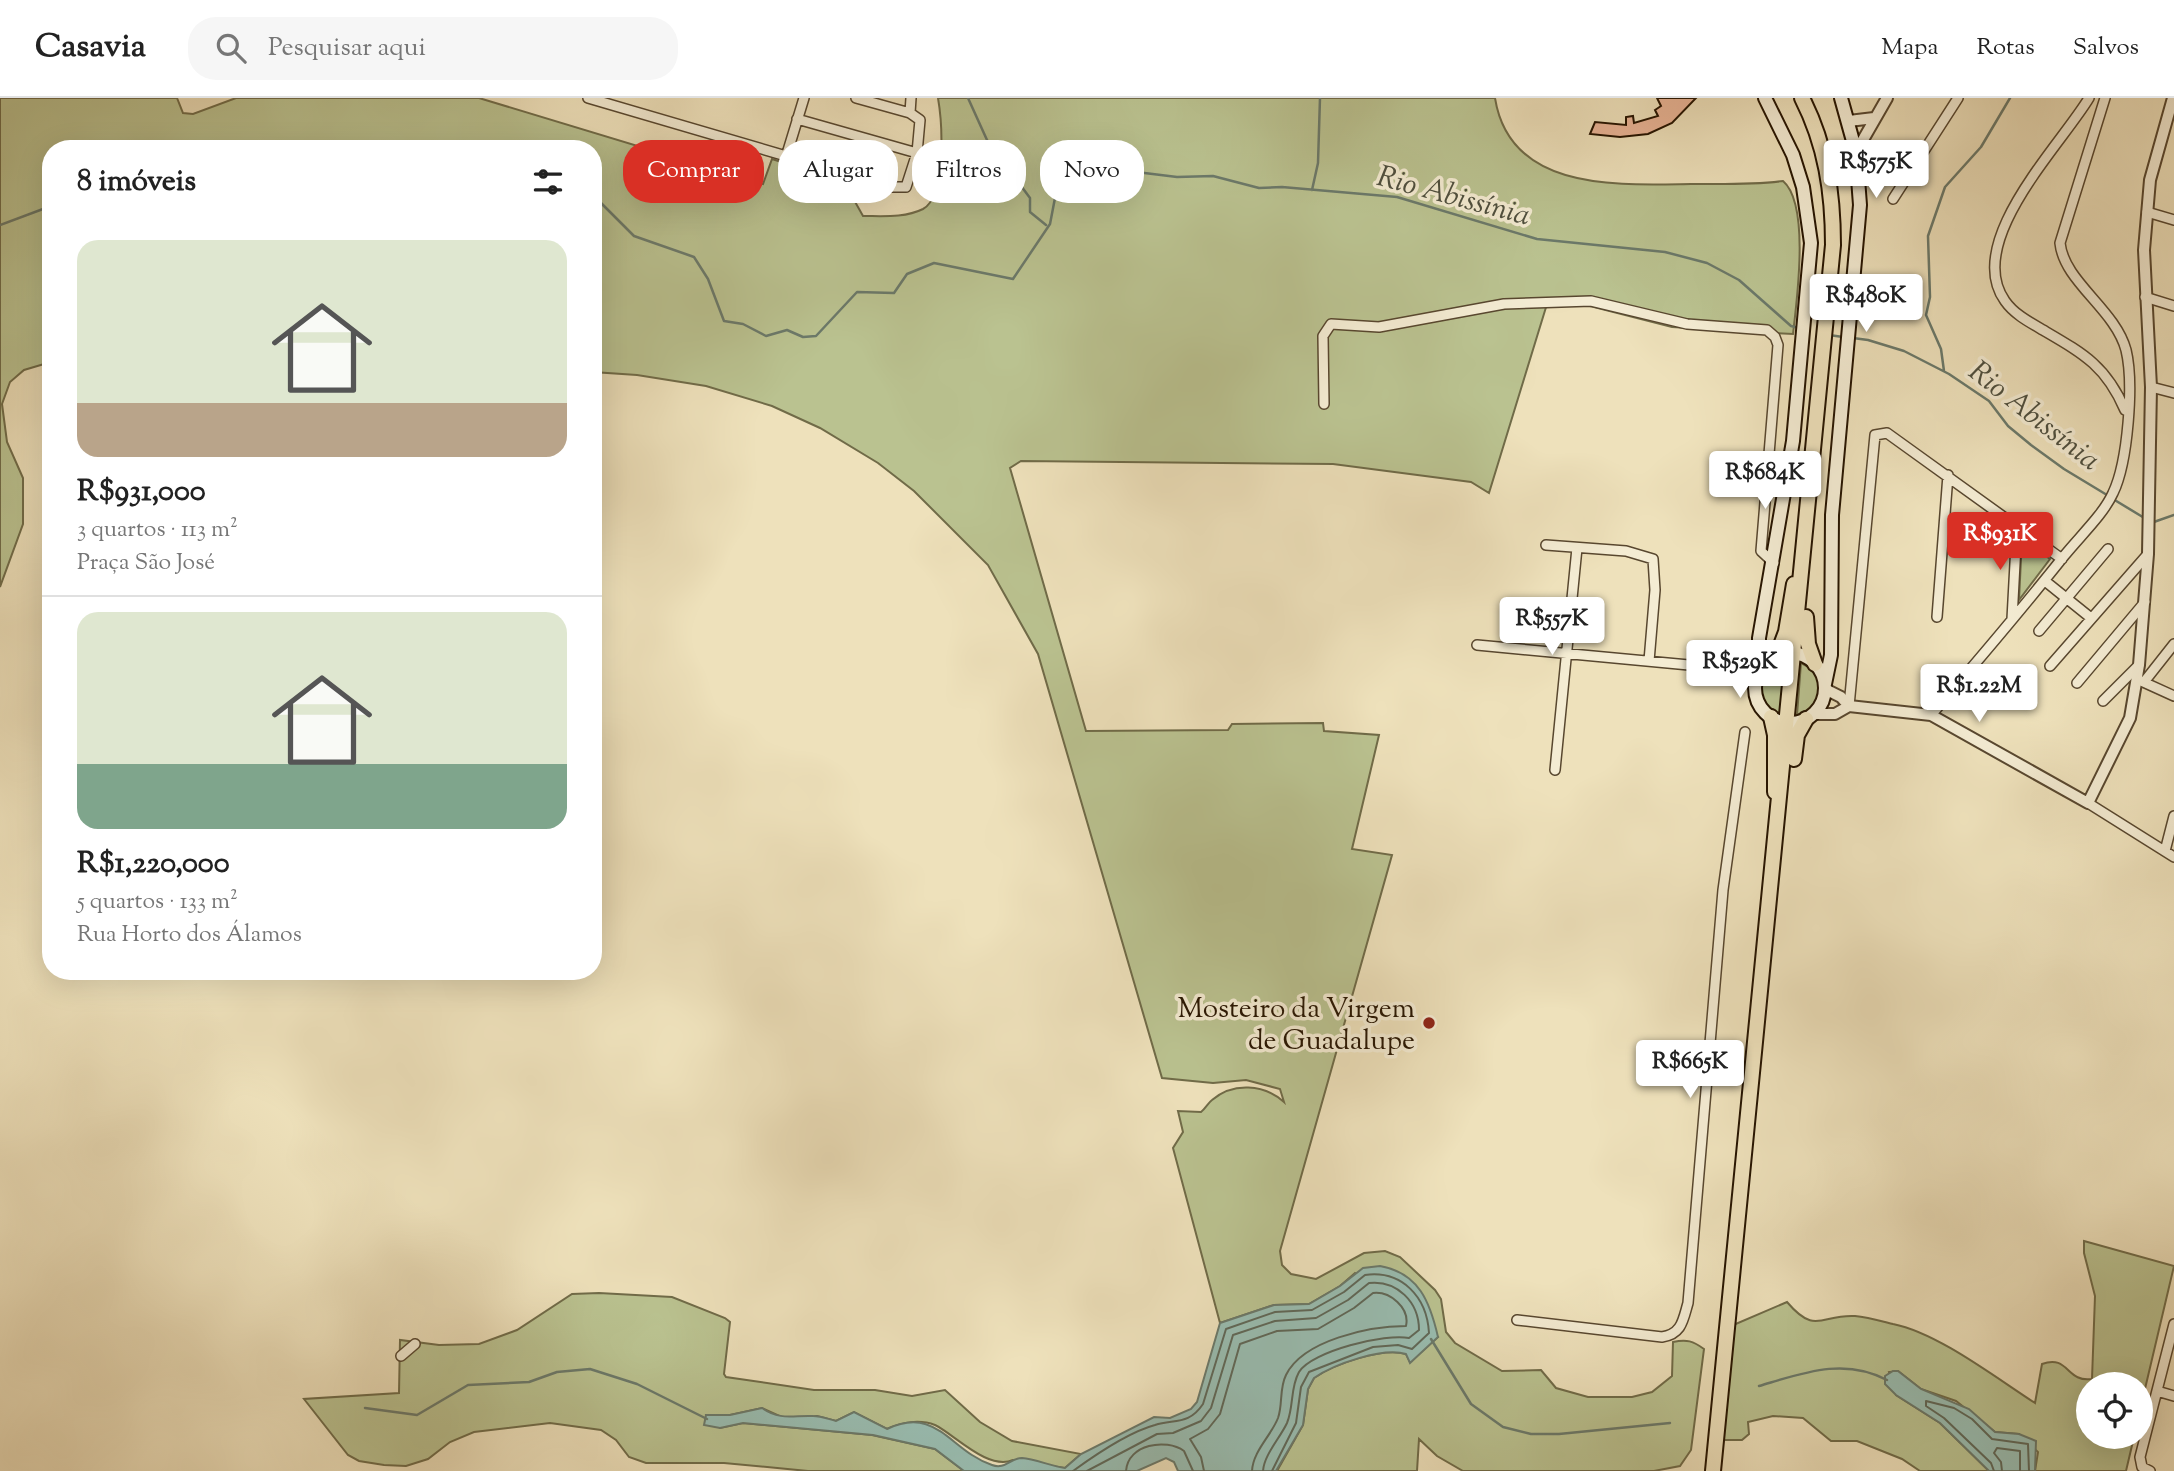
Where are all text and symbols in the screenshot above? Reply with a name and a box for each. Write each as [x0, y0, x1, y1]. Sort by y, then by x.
search box [188, 17, 678, 80]
text: Casavia [35, 24, 146, 72]
icon: search [212, 29, 250, 67]
text: Pesquisar aqui [268, 30, 426, 67]
text: Mapa [1881, 31, 1939, 65]
text: Rotas [1977, 31, 2035, 65]
text: Salvos [2073, 31, 2139, 65]
chip: Comprar [623, 140, 764, 203]
chip: Alugar [778, 140, 898, 203]
chip: Filtros [912, 140, 1026, 203]
chip: Novo [1040, 140, 1144, 203]
pin: R$575K [1819, 140, 1933, 200]
text: R$575K [1840, 146, 1912, 179]
water label: Rio Abissínia [1372, 156, 1535, 238]
text: 8 imóveis [77, 161, 196, 204]
icon: filters [529, 163, 567, 201]
pin: R$480K [1809, 274, 1923, 334]
text: R$480K [1826, 280, 1906, 313]
icon: home [259, 285, 385, 411]
water label: Rio Abissínia [1958, 352, 2109, 482]
pin: R$684K [1708, 452, 1822, 511]
text: R$684K [1725, 457, 1805, 490]
text: R$931,000 [77, 471, 206, 514]
pin: R$931K [1943, 512, 2057, 572]
text: 3 quartos · 113 m² [77, 514, 238, 547]
text: R$931K [1963, 518, 2037, 551]
text: Praça São José [77, 547, 215, 580]
pin: R$557K [1495, 598, 1609, 657]
text: R$557K [1516, 603, 1588, 636]
pin: R$529K [1683, 640, 1797, 700]
text: R$529K [1702, 646, 1778, 679]
icon: home [259, 657, 385, 783]
pin: R$1.22M [1914, 664, 2044, 724]
text: R$1.22M [1936, 670, 2022, 703]
text: R$1,220,000 [77, 843, 230, 886]
text: 5 quartos · 133 m² [77, 886, 238, 919]
text: Rua Horto dos Álamos [77, 919, 302, 952]
place label: Mosteiro da Virgem de Guadalupe [1177, 990, 1415, 1062]
marker: Mosteiro da Virgem de Guadalupe [1421, 1015, 1437, 1031]
pin: R$665K [1633, 1040, 1747, 1100]
text: R$665K [1652, 1046, 1728, 1079]
map controls [2076, 1372, 2153, 1449]
button: locate [2076, 1372, 2153, 1449]

